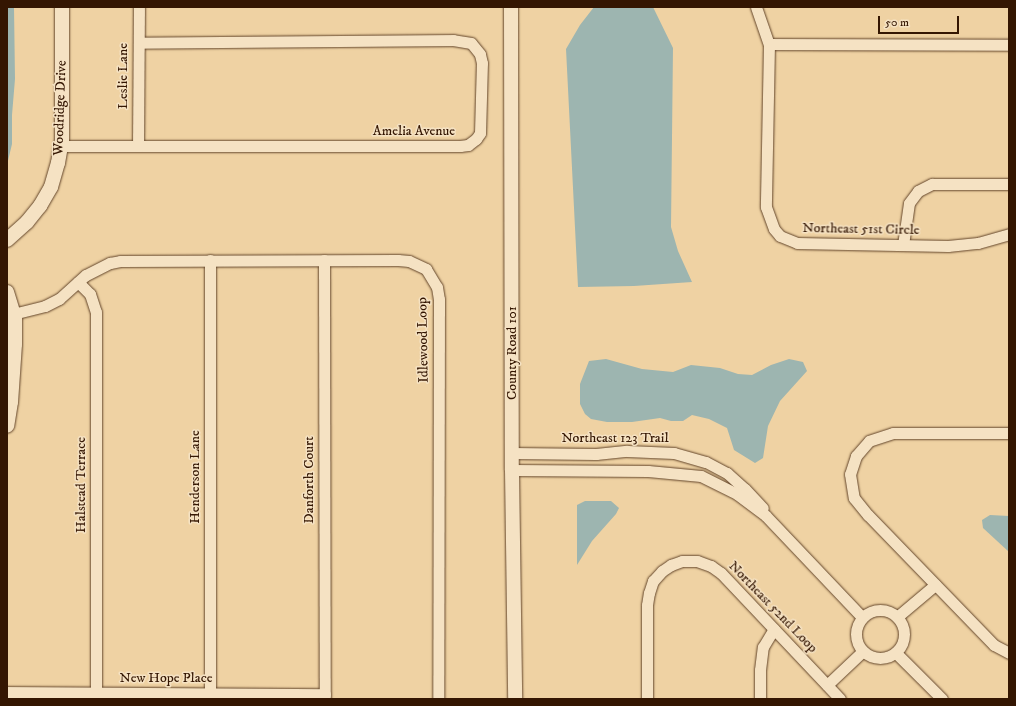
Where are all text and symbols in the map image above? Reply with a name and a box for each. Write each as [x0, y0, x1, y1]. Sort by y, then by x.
scale bar [880, 8, 961, 34]
text: 50 m [885, 15, 909, 30]
street label: Leslie Lane [115, 43, 131, 109]
street label: Woodridge Drive [50, 60, 70, 156]
street label: Amelia Avenue [373, 123, 455, 139]
street label: Northeast 51st Circle [802, 220, 920, 238]
street label: Idlewood Loop [414, 297, 432, 383]
street label: County Road 101 [504, 306, 520, 400]
street label: Henderson Lane [187, 430, 203, 524]
street label: Northeast 123 Trail [561, 430, 669, 446]
street label: Danforth Court [301, 436, 317, 524]
street label: Halstead Terrace [73, 437, 89, 533]
street label: Northeast 52nd Loop [725, 558, 821, 656]
street label: New Hope Place [119, 670, 213, 686]

